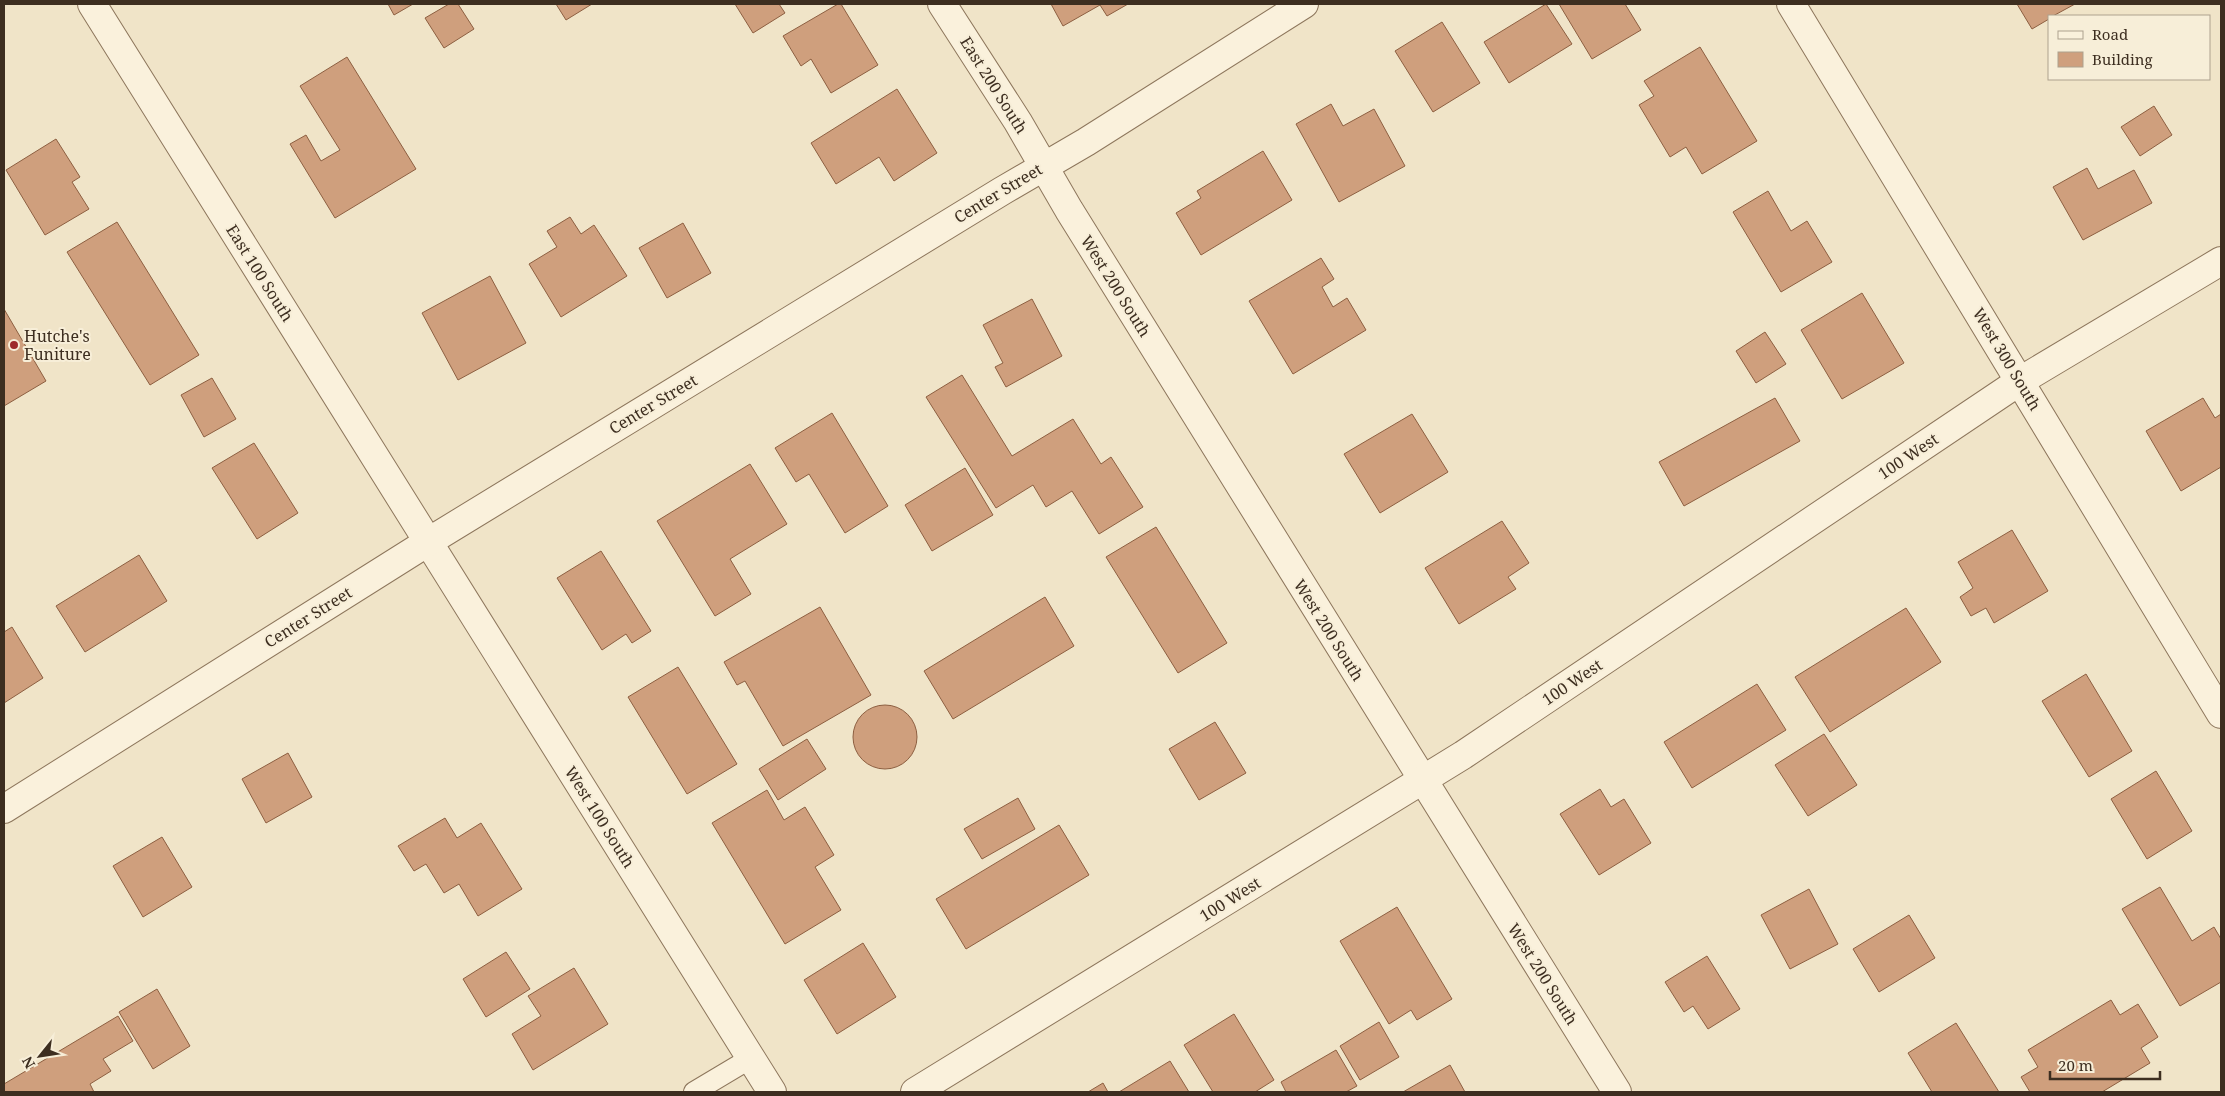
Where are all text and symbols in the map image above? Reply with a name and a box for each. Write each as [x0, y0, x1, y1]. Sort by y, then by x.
legend [2048, 15, 2210, 80]
text: Road [2092, 24, 2128, 44]
street label: East 200 South [955, 32, 1033, 138]
text: Building [2092, 49, 2153, 69]
street label: Center Street [950, 158, 1047, 228]
street label: East 100 South [221, 220, 299, 326]
street label: West 200 South [1076, 231, 1156, 341]
street label: West 300 South [1968, 304, 2046, 414]
place label: Hutche's Funiture [24, 325, 91, 365]
marker: Hutche's Funiture [8, 339, 20, 351]
street label: Center Street [605, 369, 702, 439]
street label: 100 West [1874, 428, 1943, 484]
street label: West 200 South [1289, 575, 1369, 685]
street label: Center Street [260, 581, 356, 653]
street label: 100 West [1538, 654, 1607, 710]
street label: West 100 South [560, 762, 640, 872]
street label: 100 West [1195, 871, 1265, 926]
street label: West 200 South [1503, 919, 1583, 1029]
north arrow [15, 1031, 65, 1081]
scale bar [2050, 1048, 2160, 1080]
text: N [17, 1053, 39, 1072]
text: 20 m [2058, 1055, 2093, 1075]

